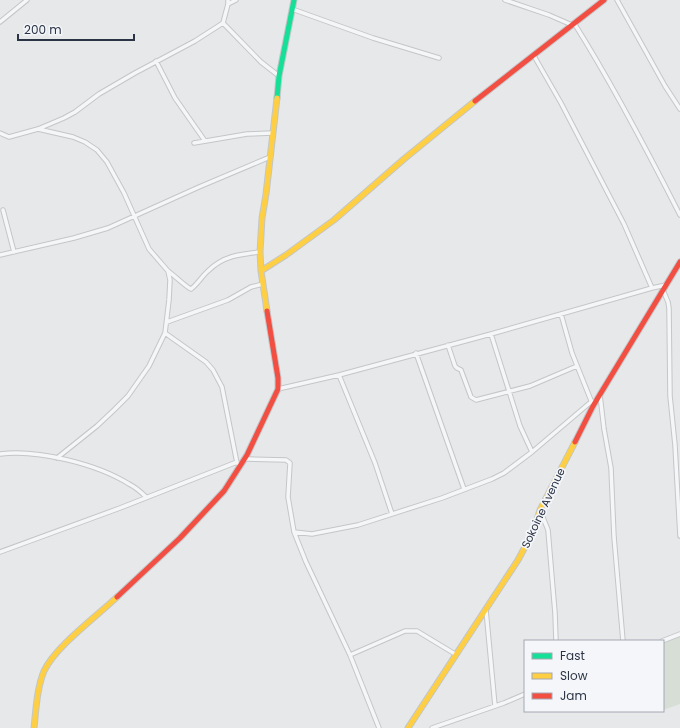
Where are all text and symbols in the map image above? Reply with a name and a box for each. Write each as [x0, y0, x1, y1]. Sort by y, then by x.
scale bar [18, 16, 134, 42]
text: 200 m [24, 21, 62, 38]
street label: Sokoine Avenue [517, 465, 569, 551]
legend [524, 640, 664, 712]
text: Fast [560, 647, 585, 664]
text: Slow [560, 667, 588, 684]
text: Jam [560, 687, 587, 704]

